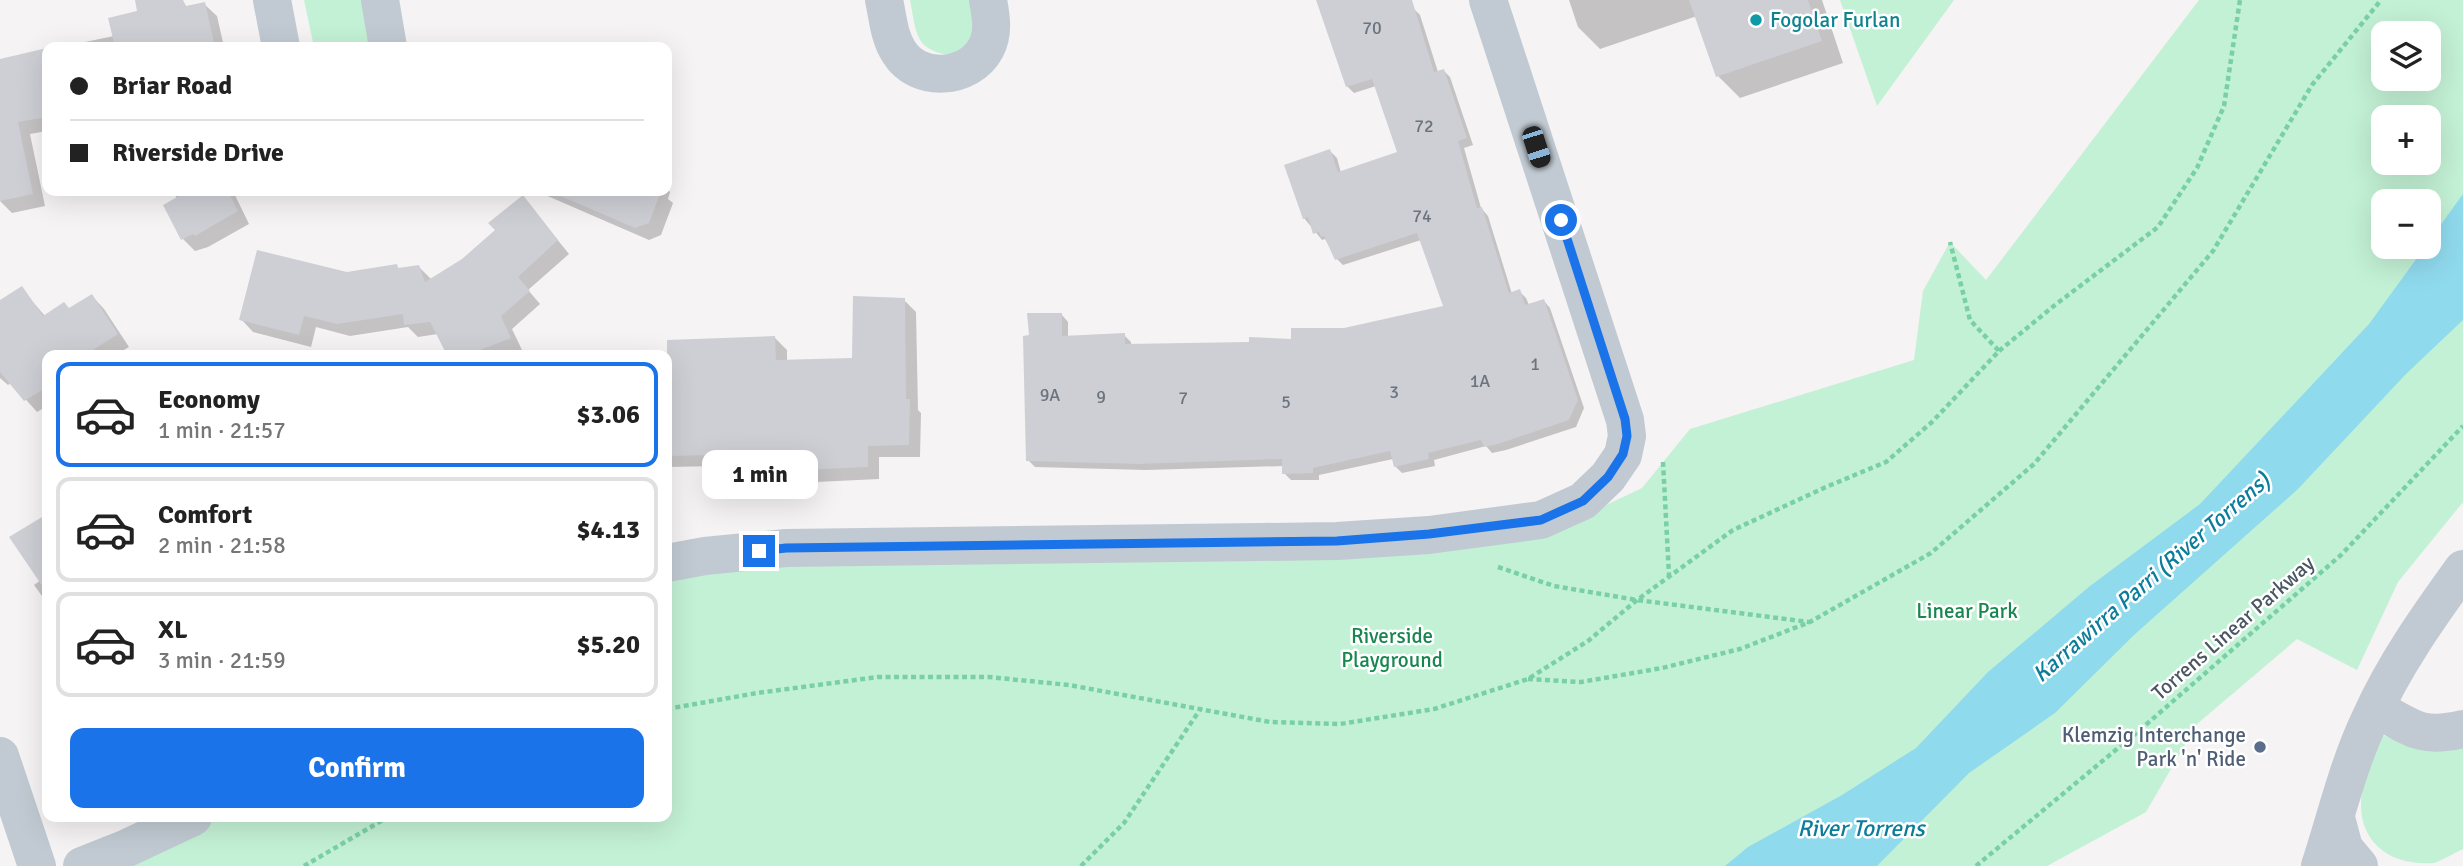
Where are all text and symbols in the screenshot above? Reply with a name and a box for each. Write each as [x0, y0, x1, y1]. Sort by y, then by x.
place label: Fogolar Furlan [1770, 7, 1900, 33]
marker: Fogolar Furlan [1748, 12, 1764, 28]
house number: 70 [1362, 17, 1382, 39]
map controls [2371, 21, 2441, 259]
button: layers [2371, 21, 2441, 91]
text: Briar Road [112, 70, 232, 102]
button: + [2371, 105, 2441, 175]
house number: 72 [1414, 115, 1434, 137]
car [1520, 124, 1553, 170]
text: Riverside Drive [112, 137, 284, 169]
button: − [2371, 189, 2441, 259]
route start [1545, 204, 1577, 236]
house number: 74 [1412, 205, 1432, 227]
house number: 1 [1530, 353, 1540, 375]
house number: 1A [1470, 370, 1490, 392]
house number: 3 [1389, 381, 1399, 403]
icon: car [74, 383, 137, 446]
text: Economy [158, 384, 260, 416]
house number: 9A [1040, 384, 1060, 406]
house number: 9 [1096, 386, 1106, 408]
house number: 7 [1178, 387, 1188, 409]
house number: 5 [1281, 391, 1291, 413]
text: $3.06 [576, 399, 640, 431]
text: 1 min · 21:57 [158, 416, 286, 445]
callout: 1 min [701, 449, 817, 498]
text: 1 min [732, 460, 788, 489]
water label: Karrawirra Parri (River Torrens) [2027, 465, 2277, 688]
icon: car [74, 498, 137, 561]
text: Comfort [158, 499, 252, 531]
text: $4.13 [576, 514, 640, 546]
text: 2 min · 21:58 [158, 531, 286, 560]
route end [743, 535, 775, 567]
street label: Torrens Linear Parkway [2146, 550, 2320, 706]
park label: Linear Park [1916, 598, 2018, 624]
icon: car [74, 613, 137, 676]
text: XL [158, 614, 188, 646]
park label: Riverside Playground [1341, 623, 1443, 673]
text: $5.20 [576, 629, 640, 661]
text: 3 min · 21:59 [158, 646, 286, 675]
place label: Klemzig Interchange Park 'n' Ride [2062, 722, 2246, 772]
button: Confirm [70, 728, 644, 808]
marker: Klemzig Interchange Park 'n' Ride [2252, 739, 2268, 755]
water label: River Torrens [1798, 814, 1926, 843]

